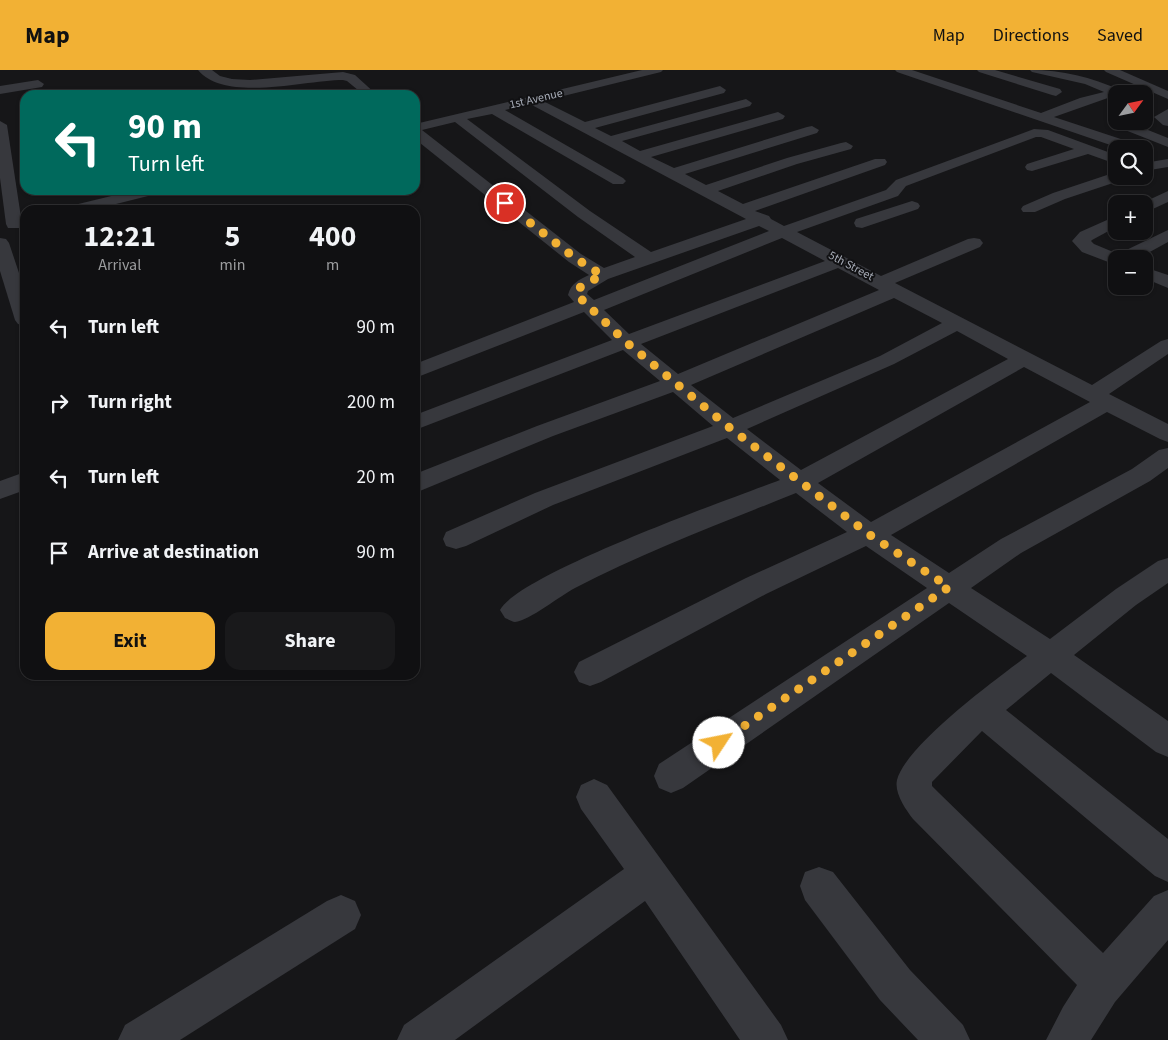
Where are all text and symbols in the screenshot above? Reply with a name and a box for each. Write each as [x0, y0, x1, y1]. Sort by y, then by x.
text: Map [25, 18, 70, 53]
text: Map [933, 23, 965, 48]
text: Directions [993, 23, 1069, 48]
text: Saved [1097, 23, 1143, 48]
street label: 1st Avenue [508, 85, 564, 113]
north arrow [1108, 85, 1152, 130]
map controls [1108, 85, 1153, 295]
text: 90 m [128, 102, 202, 152]
icon: left [45, 110, 110, 175]
button: search [1108, 140, 1153, 185]
text: Turn left [128, 148, 204, 180]
pin [484, 182, 526, 224]
icon: arrive [491, 189, 519, 217]
button: + [1108, 195, 1153, 240]
text: 12:21 [84, 215, 156, 258]
text: 5 [224, 215, 240, 258]
text: 400 [309, 215, 356, 258]
street label: 5th Street [825, 247, 877, 285]
button: − [1108, 250, 1153, 295]
text: Arrival [98, 254, 141, 276]
text: min [219, 254, 245, 276]
text: m [326, 254, 339, 276]
icon: left [45, 314, 73, 342]
text: Turn left [88, 314, 159, 341]
text: 90 m [357, 314, 395, 341]
icon: right [45, 389, 73, 417]
text: Turn right [88, 389, 172, 416]
text: 200 m [347, 389, 395, 416]
icon: left [45, 464, 73, 492]
text: Turn left [88, 464, 159, 491]
text: 20 m [357, 464, 395, 491]
icon: arrive [45, 539, 73, 567]
text: Arrive at destination [88, 539, 259, 566]
text: 90 m [357, 539, 395, 566]
button: Exit [45, 612, 215, 670]
button: Share [225, 612, 395, 670]
position arrow [692, 716, 744, 768]

